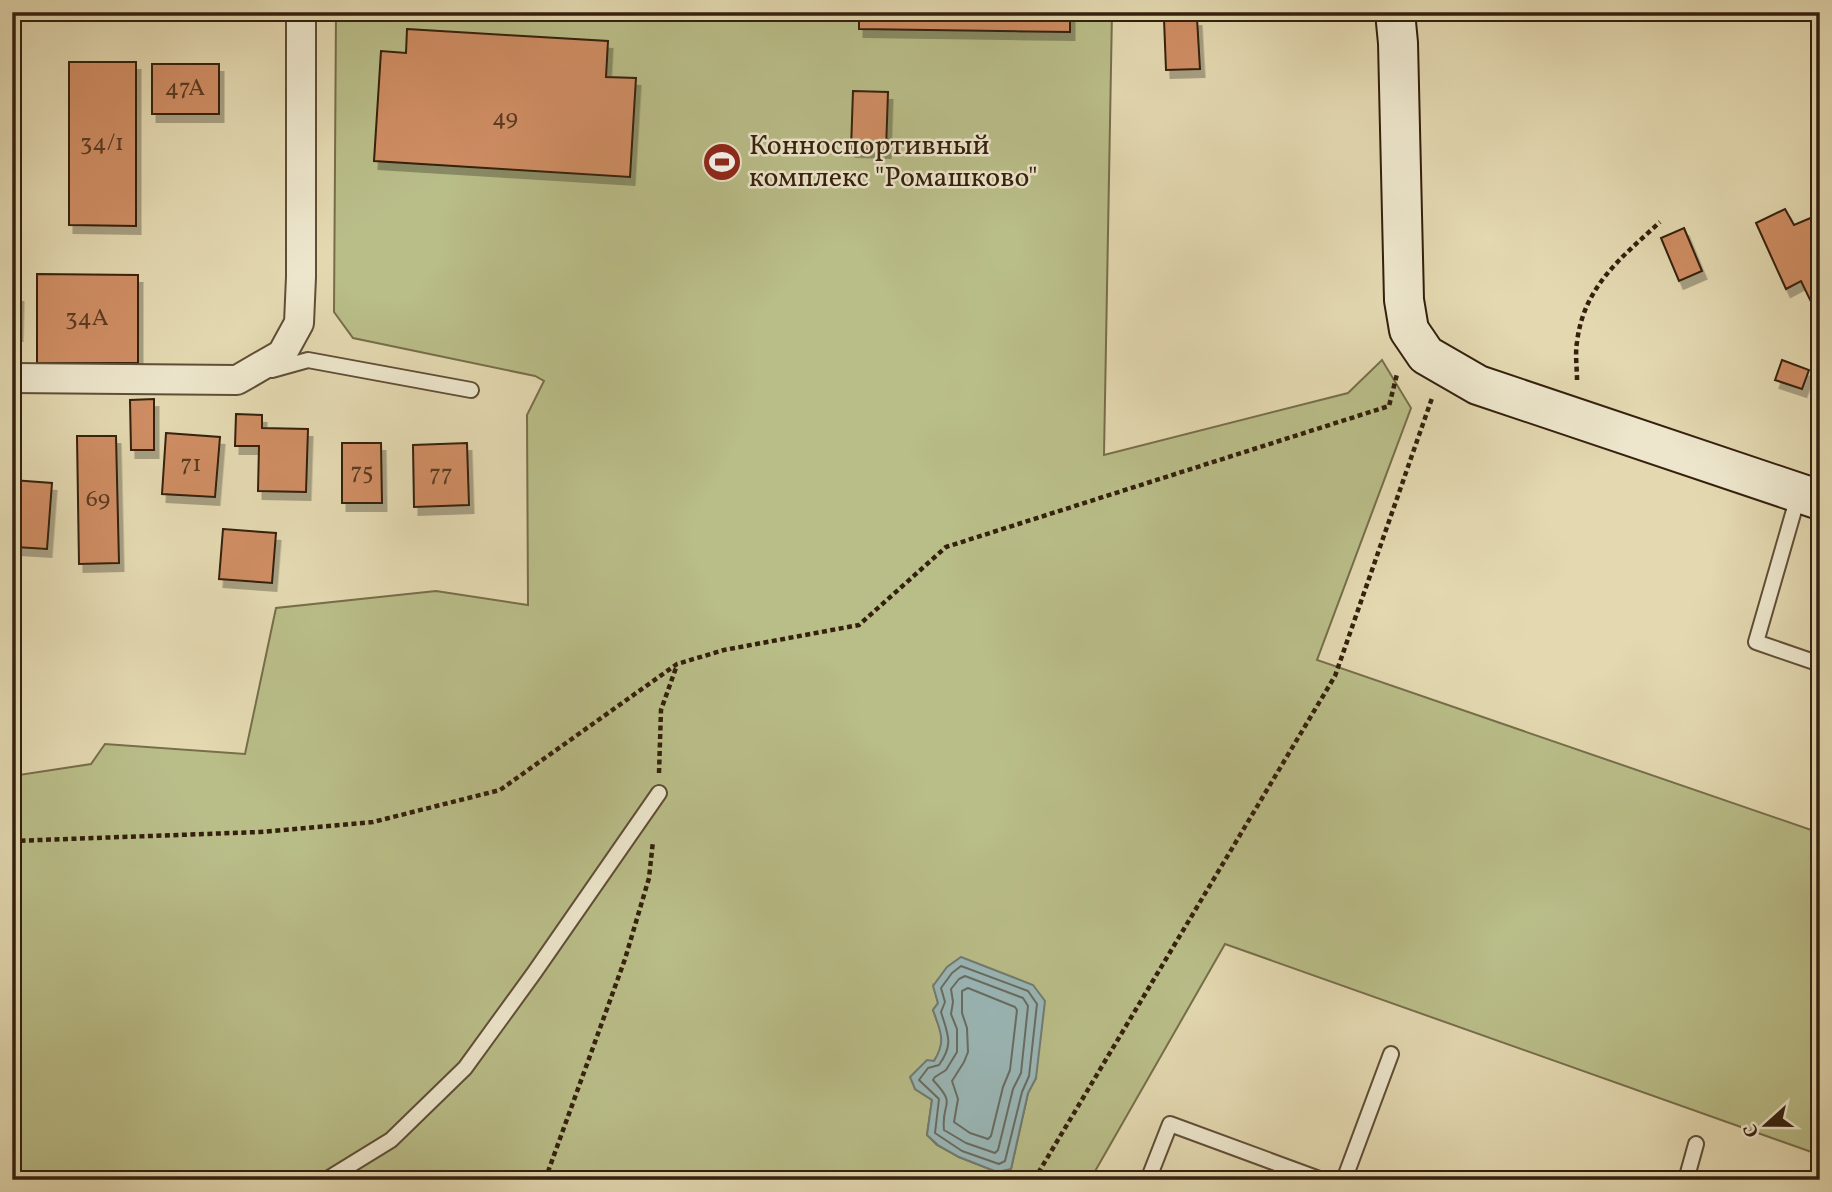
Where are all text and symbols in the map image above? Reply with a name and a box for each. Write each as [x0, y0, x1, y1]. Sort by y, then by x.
house number: 47А [165, 72, 205, 106]
house number: 49 [492, 102, 518, 136]
house number: 34/1 [80, 127, 124, 161]
place label: Конноспортивный комплекс "Ромашково" [749, 127, 1038, 198]
sports icon: Конноспортивный комплекс "Ромашково" [701, 141, 743, 183]
house number: 34А [65, 302, 109, 336]
house number: 71 [181, 448, 201, 482]
house number: 75 [350, 456, 374, 490]
house number: 77 [429, 458, 453, 492]
house number: 69 [86, 483, 110, 517]
north arrow [1730, 1090, 1800, 1160]
text: С [1738, 1120, 1766, 1141]

